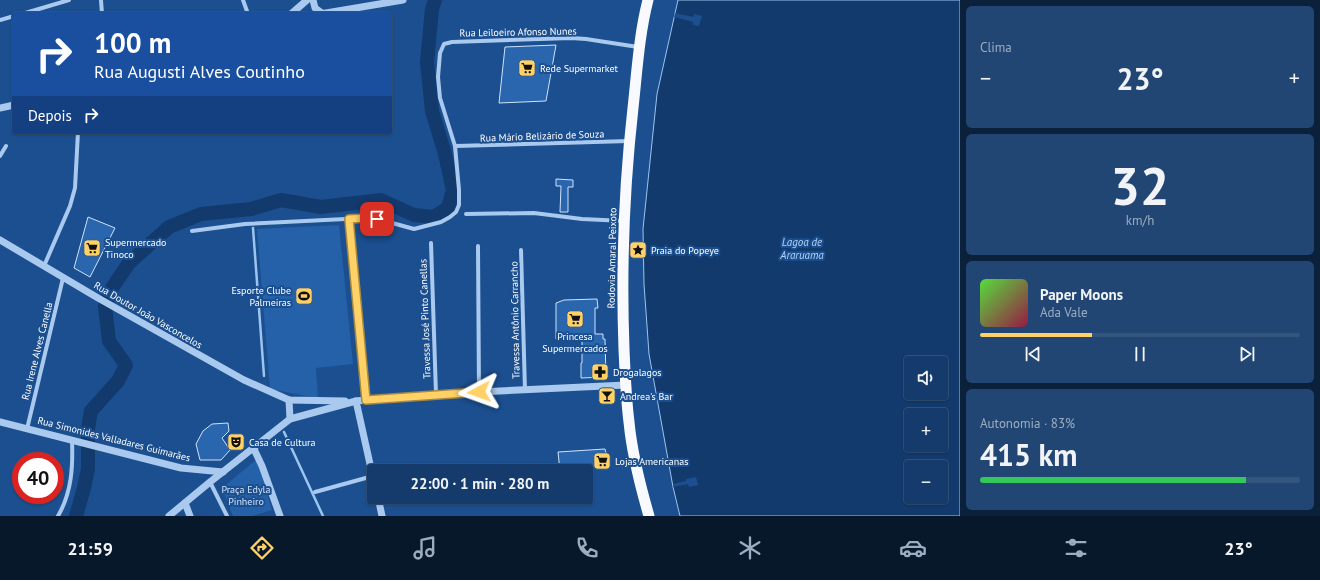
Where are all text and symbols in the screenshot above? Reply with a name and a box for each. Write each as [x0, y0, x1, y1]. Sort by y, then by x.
text: 100 m [94, 24, 171, 61]
street label: Rua Leiloeiro Afonso Nunes [459, 24, 577, 40]
icon: right [28, 28, 80, 80]
text: Clima [980, 39, 1012, 56]
supermarket icon: Rede Supermarket [517, 58, 537, 78]
text: 23° [1116, 59, 1164, 98]
text: Rua Augusti Alves Coutinho [94, 60, 305, 83]
place label: Rede Supermarket [540, 62, 618, 75]
text: − [980, 64, 991, 92]
text: + [1289, 64, 1300, 92]
icon: right [80, 104, 102, 126]
text: Depois [28, 106, 72, 125]
street label: Rua Mário Belizário de Souza [480, 127, 604, 145]
text: 32 [1111, 152, 1169, 219]
pin [360, 202, 394, 236]
street label: Rodovia Amaral Peixoto [605, 207, 619, 309]
icon: arrive [366, 208, 388, 230]
text: km/h [1126, 212, 1154, 229]
water label: Lagoa de Araruama [779, 235, 824, 262]
place label: Supermercado Tinoco [105, 236, 166, 261]
supermarket icon: Supermercado Tinoco [82, 238, 102, 258]
place icon: Praia do Popeye [628, 240, 648, 260]
place label: Praia do Popeye [651, 244, 719, 257]
street label: Travessa José Pinto Canellas [416, 259, 434, 379]
street label: Travessa Antônio Carrancho [507, 261, 523, 379]
street label: Rua Doutor João Vasconcelos [91, 279, 205, 351]
place label: Esporte Clube Palmeiras [231, 284, 291, 309]
text: Paper Moons [1040, 285, 1123, 304]
sports icon: Esporte Clube Palmeiras [294, 286, 314, 306]
street label: Rua Irene Alves Canella [19, 301, 55, 401]
text: Ada Vale [1040, 304, 1088, 321]
supermarket icon: Princesa Supermercados [565, 309, 585, 329]
place label: Princesa Supermercados [542, 330, 608, 355]
icon: previous [1022, 343, 1044, 365]
icon: pause [1129, 343, 1151, 365]
icon: next [1236, 343, 1258, 365]
map controls [904, 356, 948, 504]
button: sound [904, 356, 948, 400]
pharmacy icon: Drogalagos [590, 362, 610, 382]
place label: Drogalagos [613, 366, 661, 379]
position arrow [458, 371, 500, 413]
bar icon: Andrea's Bar [597, 386, 617, 406]
place label: Andrea's Bar [620, 390, 673, 403]
button: + [904, 408, 948, 452]
street label: Rua Simonides Valladares Guimarães [36, 414, 192, 464]
text: Autonomia · 83% [980, 415, 1075, 432]
theatre icon: Casa de Cultura [226, 432, 246, 452]
text: 415 km [980, 435, 1078, 474]
place label: Casa de Cultura [249, 436, 315, 449]
supermarket icon: Lojas Americanas [592, 451, 612, 471]
speed limit sign: 40 [12, 452, 64, 504]
place label: Lojas Americanas [615, 455, 688, 468]
button: − [904, 460, 948, 504]
text: 22:00 · 1 min · 280 m [411, 474, 549, 493]
park label: Praça Edyla Pinheiro [221, 483, 271, 508]
icon: directions [248, 534, 276, 562]
icon: music [411, 534, 439, 562]
icon: phone [573, 534, 601, 562]
icon: climate [736, 534, 764, 562]
icon: car [899, 534, 927, 562]
icon: filters [1062, 534, 1090, 562]
text: 21:59 [67, 537, 113, 560]
text: 23° [1224, 537, 1253, 560]

